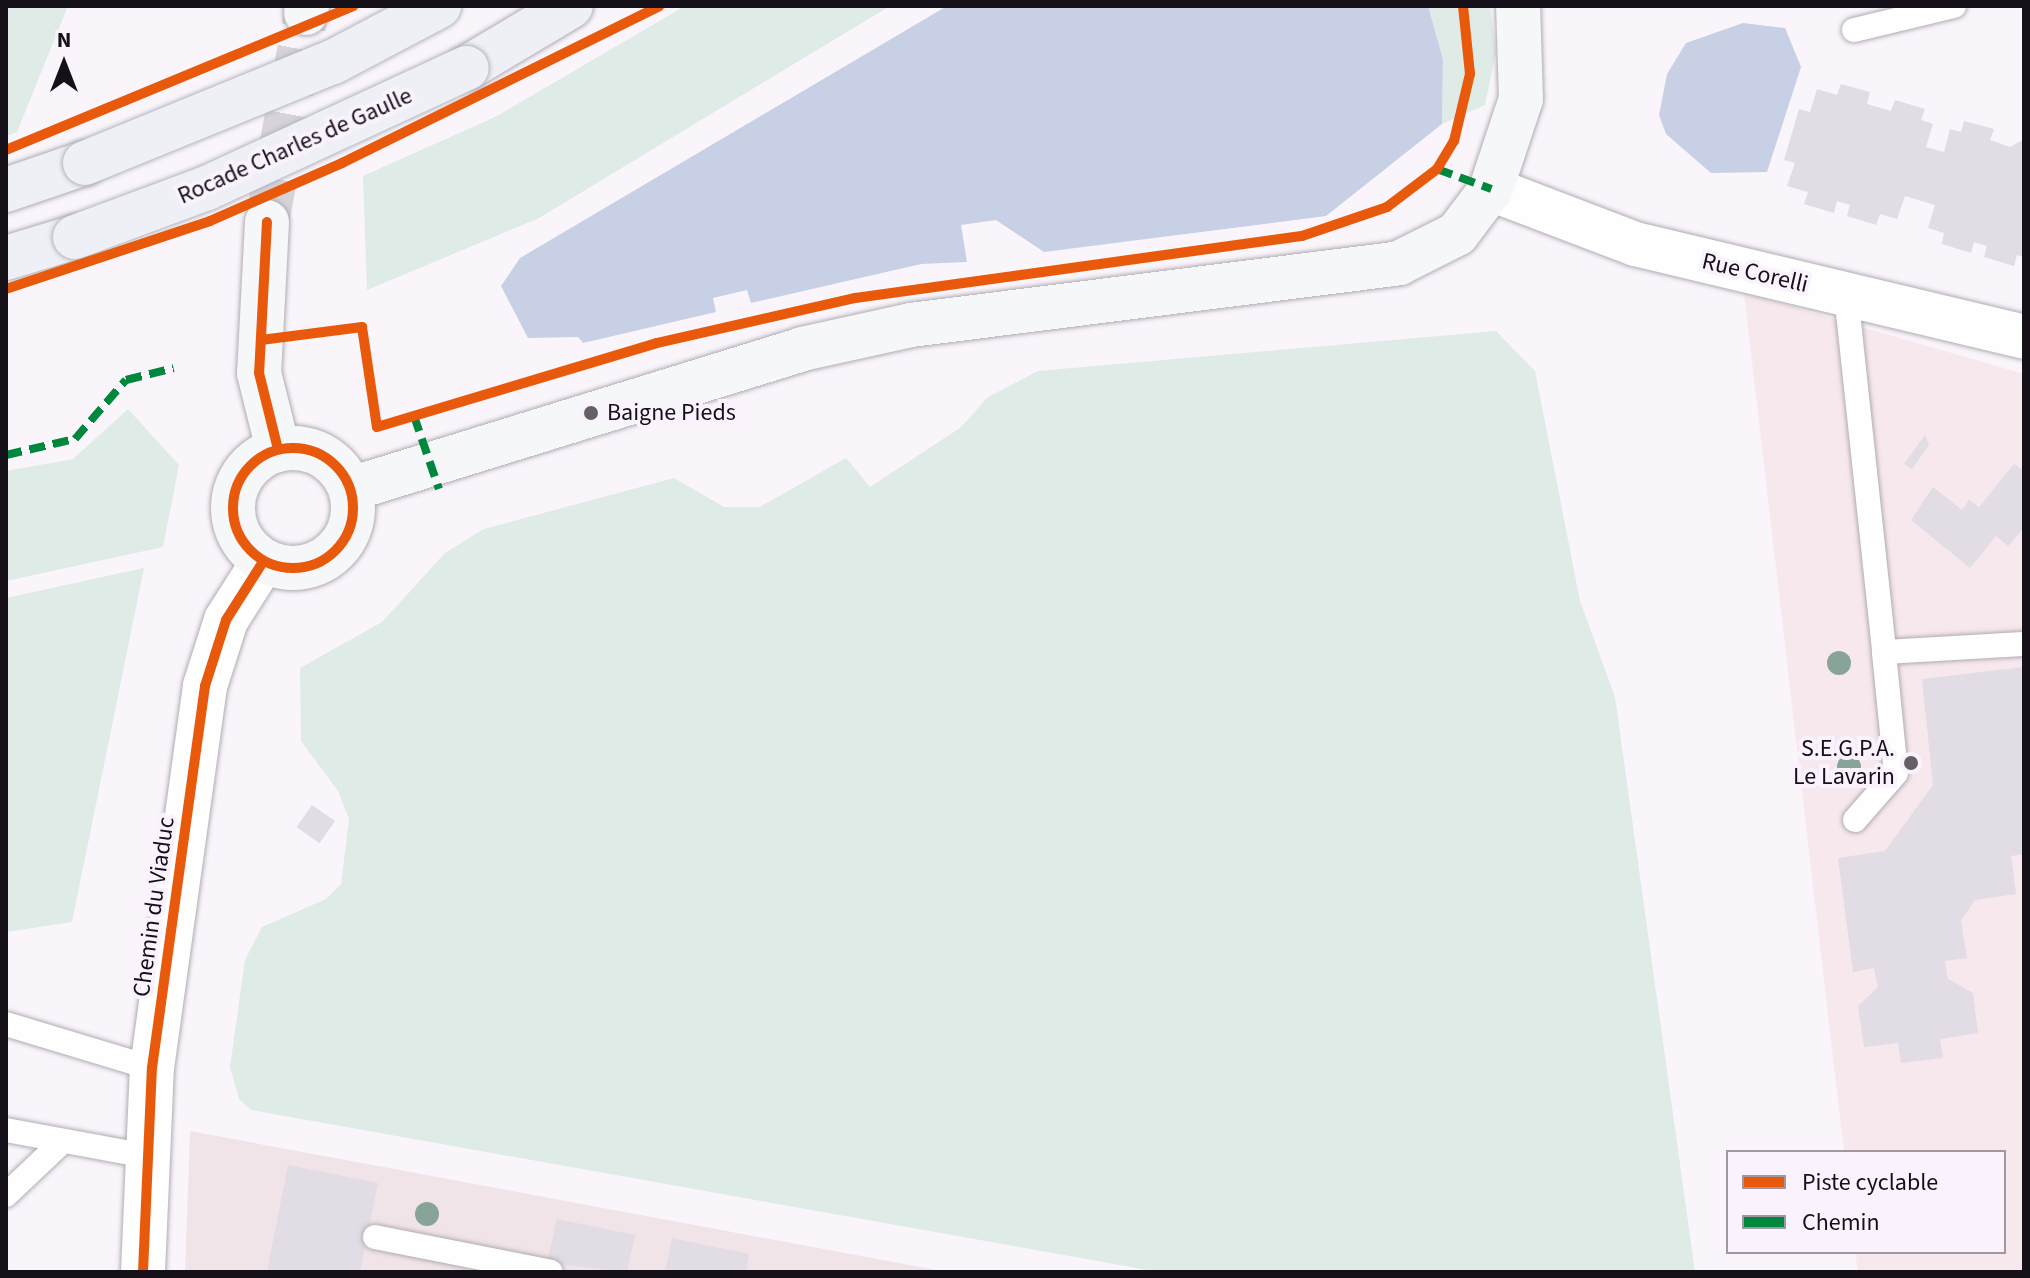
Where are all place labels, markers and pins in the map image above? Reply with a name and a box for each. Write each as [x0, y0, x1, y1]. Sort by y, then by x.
place label: Baigne Pieds [607, 399, 736, 427]
marker: Baigne Pieds [582, 404, 600, 422]
place label: S.E.G.P.A. Le Lavarin [1793, 735, 1895, 791]
marker: S.E.G.P.A. Le Lavarin [1902, 754, 1920, 772]

